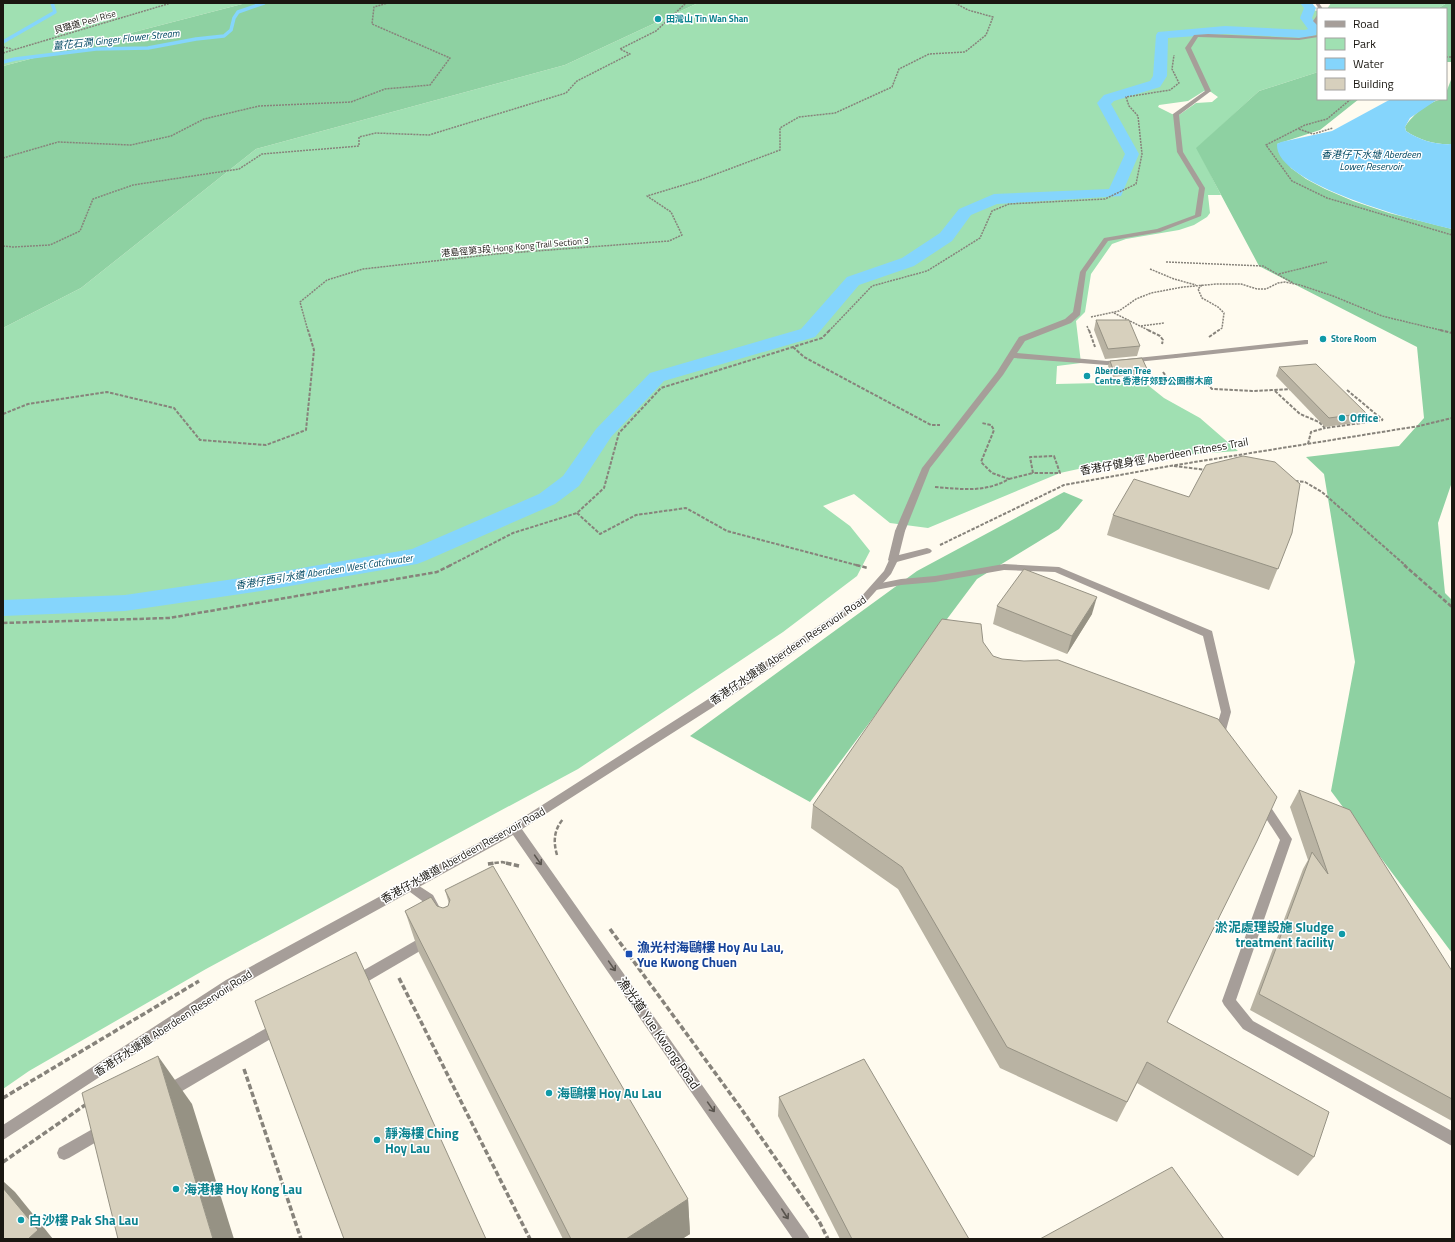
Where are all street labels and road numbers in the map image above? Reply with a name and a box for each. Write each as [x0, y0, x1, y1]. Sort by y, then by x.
street label: 貝璐道 Peel Rise [52, 6, 118, 37]
street label: 港島徑第3段 Hong Kong Trail Section 3 [441, 234, 589, 259]
street label: 香港仔健身徑 Aberdeen Fitness Trail [1079, 433, 1249, 479]
street label: 香港仔水塘道 Aberdeen Reservoir Road [707, 591, 869, 708]
street label: 香港仔水塘道 Aberdeen Reservoir Road [378, 803, 548, 907]
street label: 香港仔水塘道 Aberdeen Reservoir Road [91, 966, 255, 1080]
street label: 漁光道 Yue Kwong Road [613, 973, 705, 1093]

